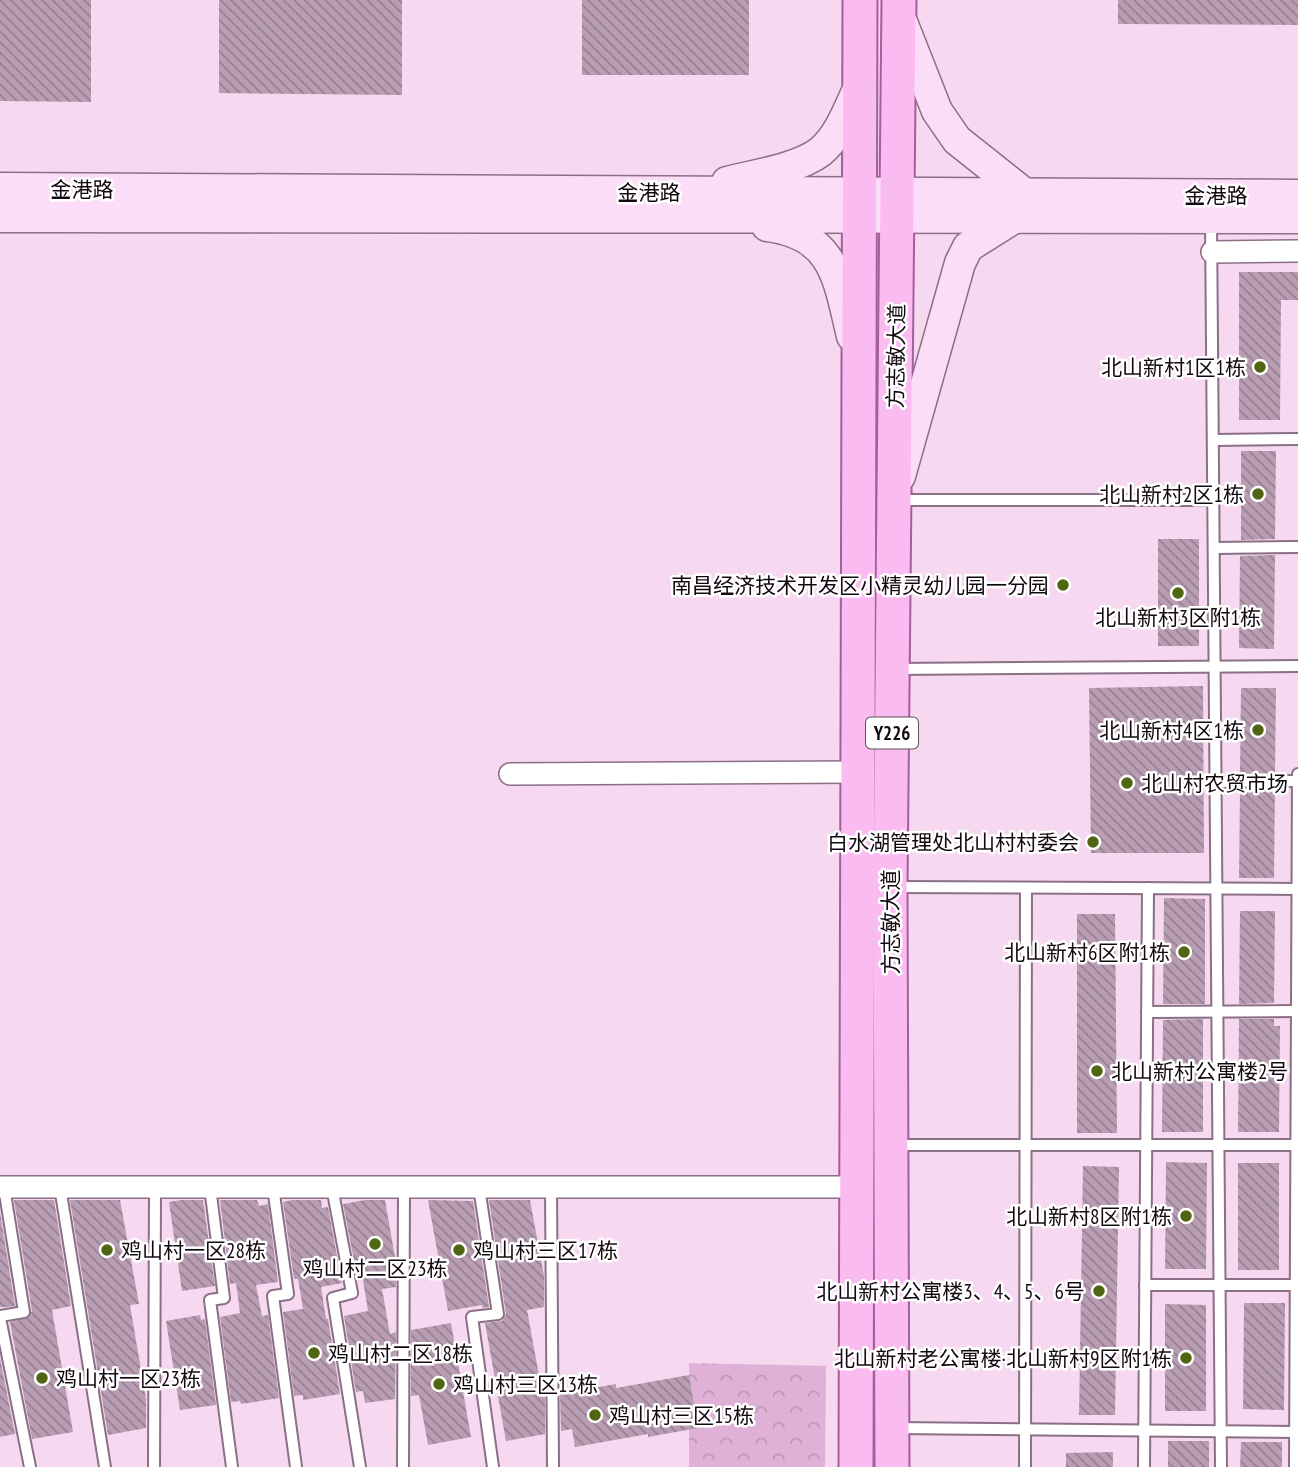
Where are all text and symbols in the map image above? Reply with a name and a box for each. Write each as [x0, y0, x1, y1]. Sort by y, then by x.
street label: 金港路 [51, 176, 114, 203]
street label: 金港路 [618, 179, 681, 206]
street label: 金港路 [1185, 182, 1248, 209]
street label: 方志敏大道 [882, 303, 910, 409]
place label: 北山新村1区1栋 [1101, 354, 1246, 381]
marker: 北山新村1区1栋 [1252, 359, 1268, 375]
place label: 北山新村2区1栋 [1099, 481, 1244, 508]
marker: 北山新村2区1栋 [1250, 486, 1266, 502]
place label: 南昌经济技术开发区小精灵幼儿园一分园 [671, 572, 1049, 599]
marker: 南昌经济技术开发区小精灵幼儿园一分园 [1055, 577, 1071, 593]
marker: 北山新村3区附1栋 [1170, 585, 1186, 601]
place label: 北山新村3区附1栋 [1095, 604, 1261, 631]
place label: 北山新村4区1栋 [1099, 717, 1244, 744]
road number: Y226 [866, 718, 918, 748]
marker: 北山新村4区1栋 [1250, 722, 1266, 738]
place label: 北山村农贸市场 [1141, 770, 1288, 797]
marker: 北山村农贸市场 [1119, 775, 1135, 791]
place label: 白水湖管理处北山村村委会 [827, 829, 1079, 856]
marker: 白水湖管理处北山村村委会 [1085, 834, 1101, 850]
street label: 方志敏大道 [877, 870, 904, 975]
place label: 北山新村6区附1栋 [1004, 939, 1170, 966]
marker: 北山新村6区附1栋 [1176, 944, 1192, 960]
place label: 北山新村公寓楼2号 [1111, 1058, 1288, 1085]
marker: 北山新村公寓楼2号 [1089, 1063, 1105, 1079]
place label: 北山新村8区附1栋 [1006, 1203, 1172, 1230]
marker: 北山新村8区附1栋 [1178, 1208, 1194, 1224]
marker: 鸡山村二区23栋 [367, 1236, 383, 1252]
place label: 鸡山村一区28栋 [121, 1237, 266, 1264]
place label: 鸡山村三区17栋 [473, 1237, 618, 1264]
marker: 鸡山村一区28栋 [99, 1242, 115, 1258]
marker: 鸡山村三区17栋 [451, 1242, 467, 1258]
place label: 鸡山村二区23栋 [303, 1255, 447, 1282]
place label: 北山新村公寓楼3、4、5、6号 [816, 1278, 1085, 1305]
marker: 北山新村公寓楼3、4、5、6号 [1091, 1283, 1107, 1299]
place label: 鸡山村二区18栋 [328, 1340, 473, 1367]
marker: 鸡山村二区18栋 [306, 1345, 322, 1361]
place label: 北山新村老公寓楼·北山新村9区附1栋 [834, 1345, 1172, 1372]
marker: 北山新村老公寓楼·北山新村9区附1栋 [1178, 1350, 1194, 1366]
place label: 鸡山村一区23栋 [56, 1365, 201, 1392]
marker: 鸡山村一区23栋 [34, 1370, 50, 1386]
place label: 鸡山村三区13栋 [453, 1371, 598, 1398]
marker: 鸡山村三区13栋 [431, 1376, 447, 1392]
place label: 鸡山村三区15栋 [609, 1402, 754, 1429]
marker: 鸡山村三区15栋 [587, 1407, 603, 1423]

